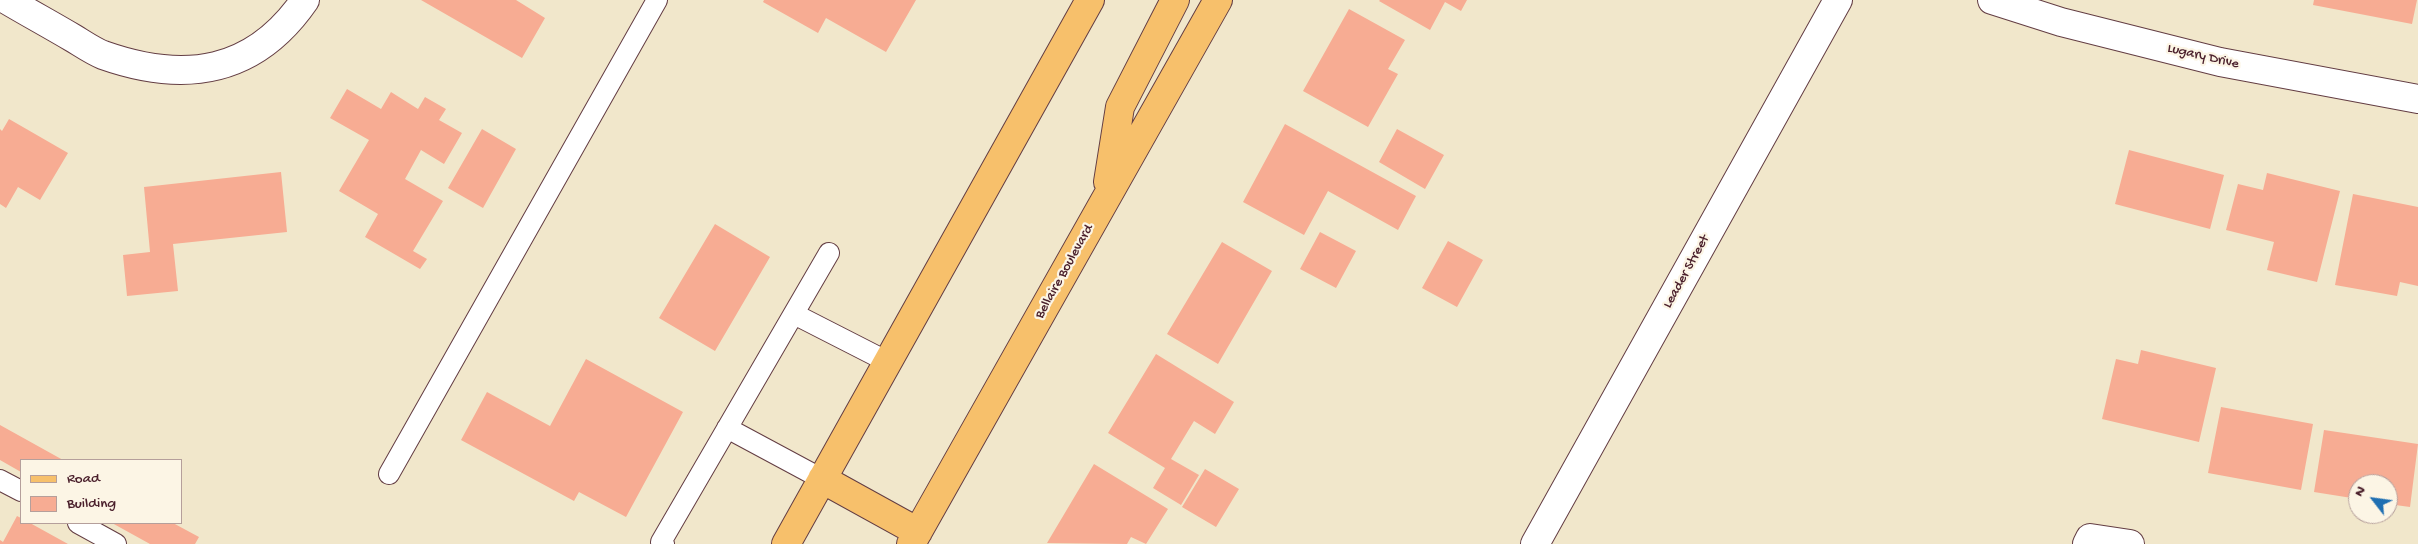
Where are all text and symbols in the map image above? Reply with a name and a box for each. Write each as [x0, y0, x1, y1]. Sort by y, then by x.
street label: Lugary Drive [2165, 41, 2241, 73]
street label: Bellaire Boulevard [1032, 222, 1098, 322]
street label: Leader Street [1660, 232, 1714, 312]
legend [20, 459, 182, 524]
text: Road [67, 470, 100, 488]
north arrow [2348, 474, 2398, 524]
text: N [2351, 484, 2370, 500]
text: Building [67, 495, 116, 513]

